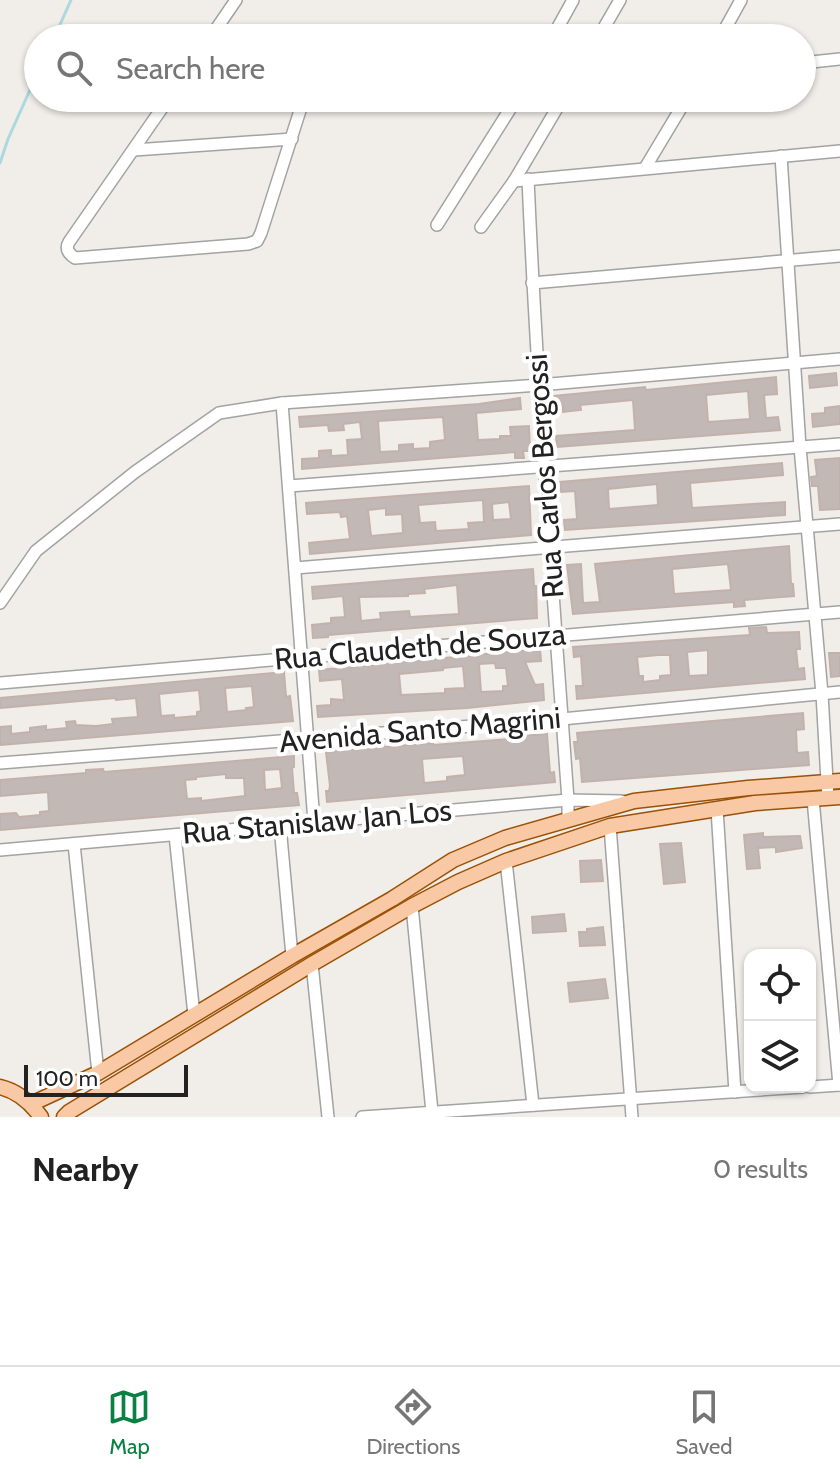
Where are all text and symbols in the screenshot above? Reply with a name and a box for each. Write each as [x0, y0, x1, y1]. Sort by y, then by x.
search box [24, 24, 816, 112]
icon: search [52, 46, 96, 90]
text: Search here [116, 50, 265, 87]
street label: Rua Carlos Bergossi [518, 353, 571, 599]
street label: Rua Claudeth de Souza [273, 615, 568, 678]
street label: Avenida Santo Magrini [278, 699, 562, 760]
street label: Rua Stanislaw Jan Los [181, 791, 453, 852]
map controls [744, 949, 816, 1093]
button: locate [744, 949, 816, 1021]
button: layers [744, 1021, 816, 1093]
scale bar [24, 1061, 188, 1097]
text: 100 m [36, 1065, 98, 1092]
text: Nearby [32, 1148, 139, 1190]
text: 0 results [713, 1153, 808, 1185]
tab: Map [107, 1385, 151, 1460]
tab: Directions [366, 1385, 460, 1460]
tab: Saved [675, 1385, 733, 1460]

